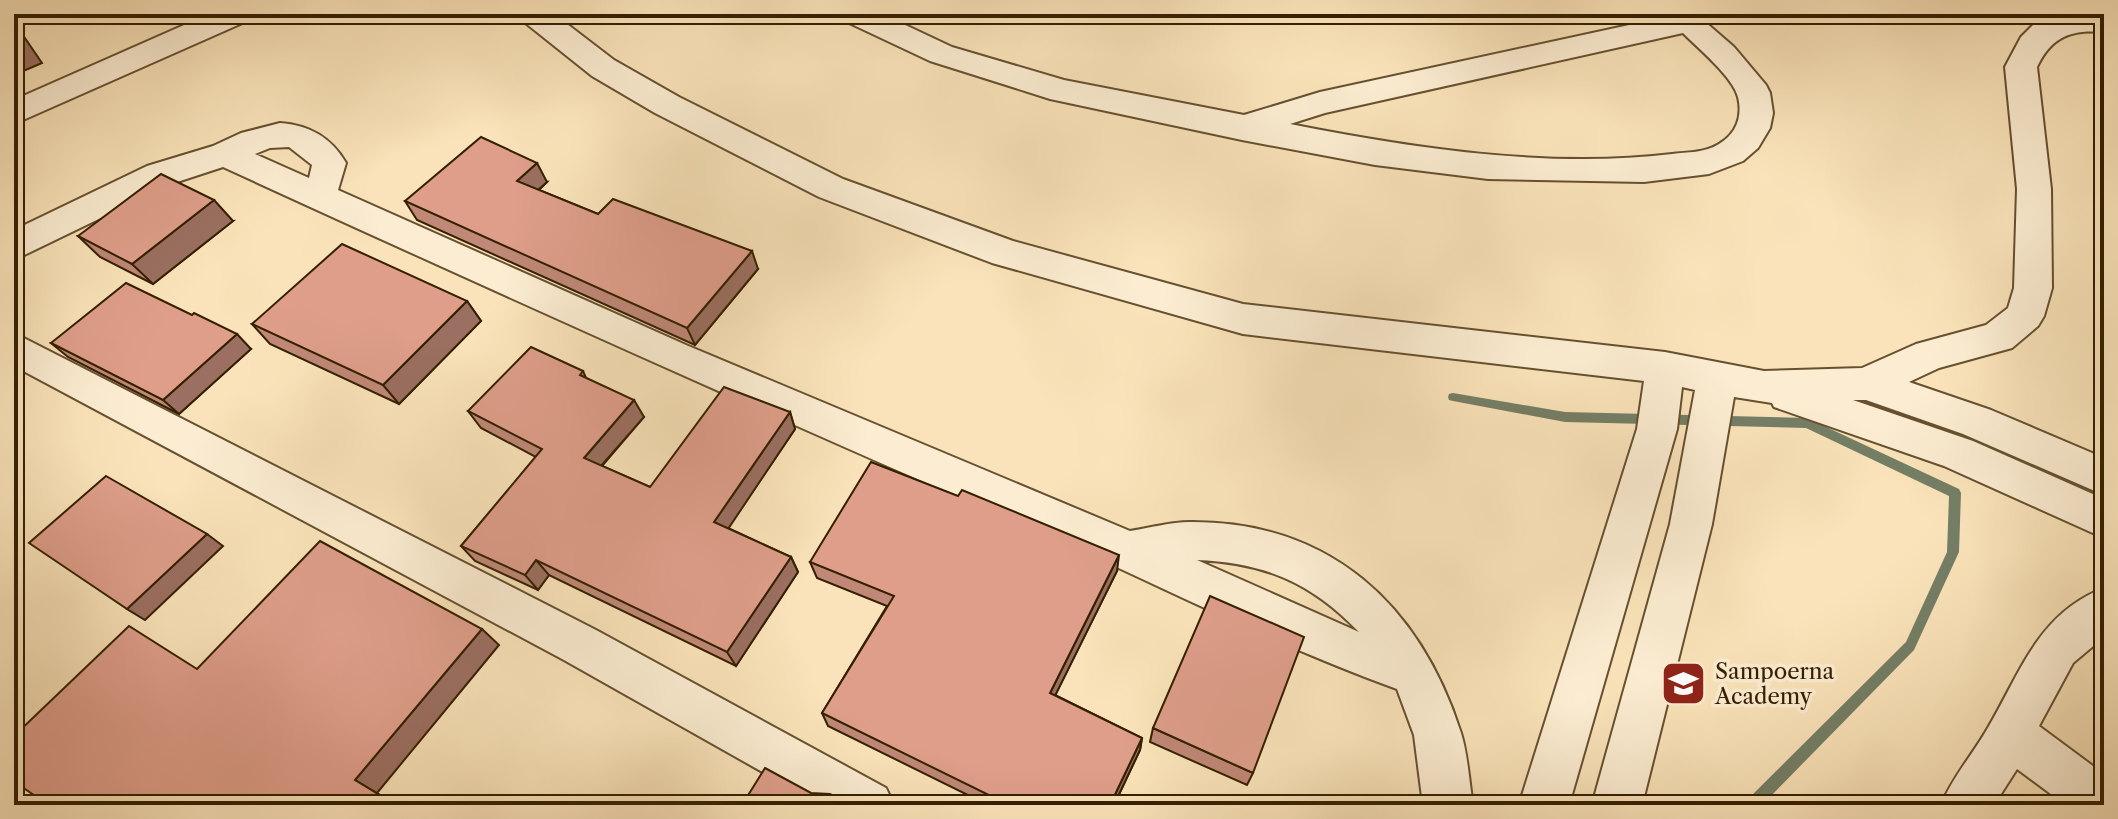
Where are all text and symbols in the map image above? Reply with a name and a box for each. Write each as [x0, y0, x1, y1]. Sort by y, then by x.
place label: Sampoerna Academy [1714, 658, 1835, 710]
school or university icon: Sampoerna Academy [1660, 660, 1708, 708]

